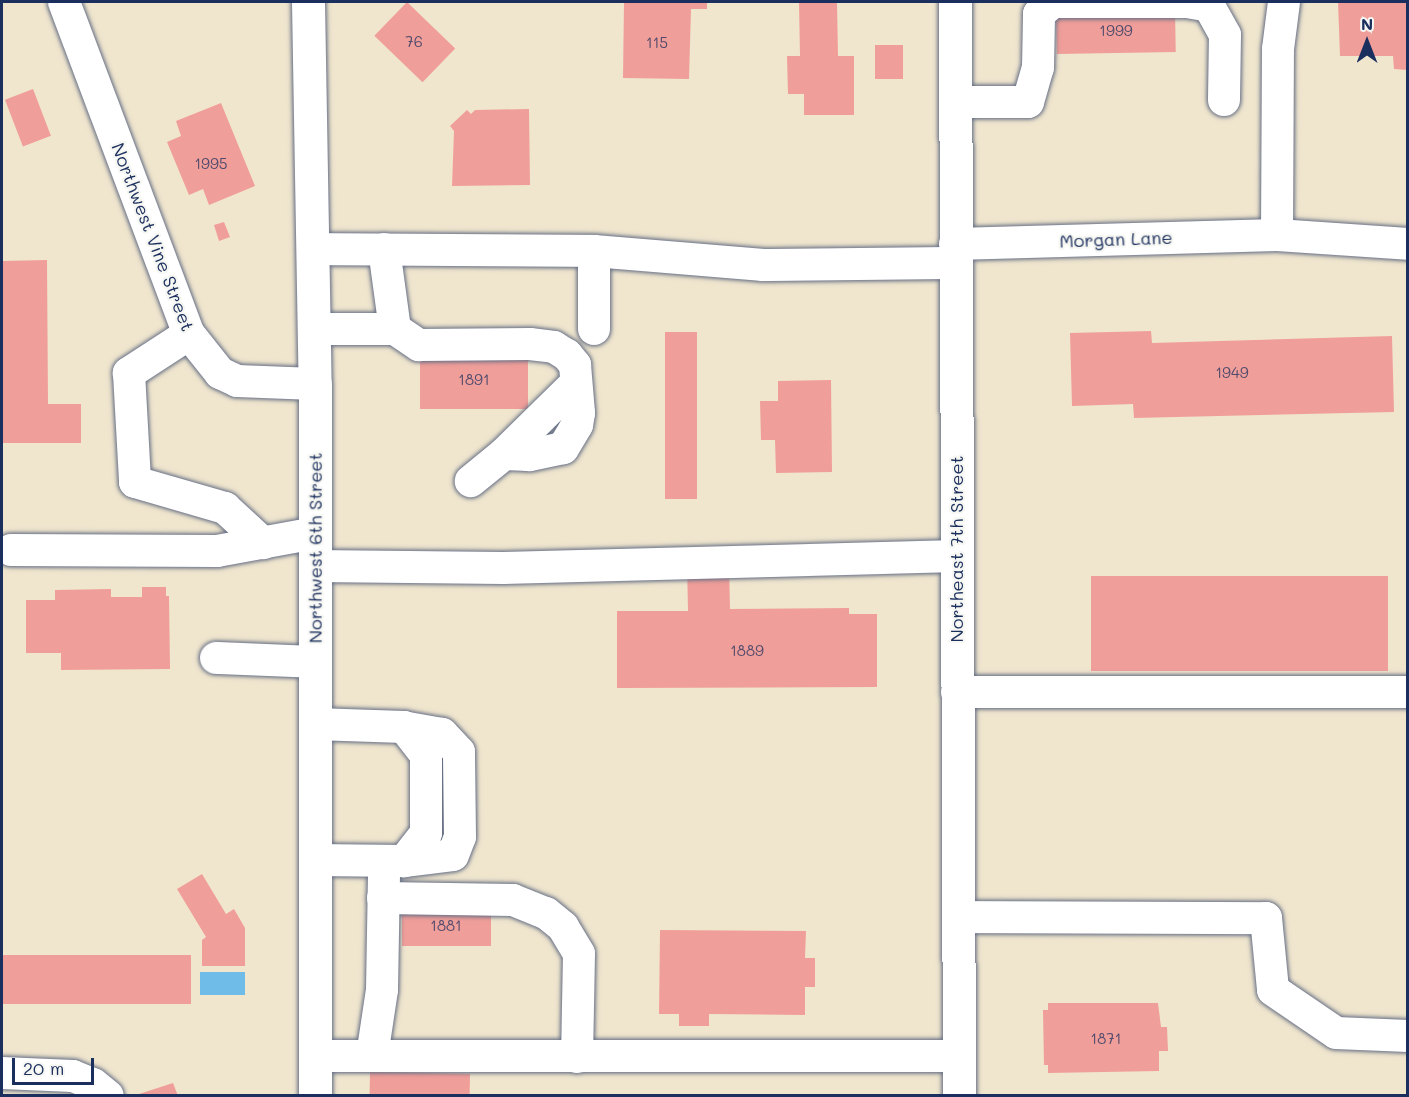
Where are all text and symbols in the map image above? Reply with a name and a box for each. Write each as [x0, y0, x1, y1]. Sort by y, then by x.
north arrow [1337, 12, 1397, 72]
text: N [1361, 13, 1373, 34]
house number: 1999 [1099, 22, 1133, 40]
house number: 76 [405, 33, 423, 51]
house number: 115 [646, 34, 668, 52]
street label: Northwest Vine Street [107, 140, 199, 334]
house number: 1995 [194, 155, 228, 173]
street label: Morgan Lane [1059, 226, 1173, 252]
house number: 1949 [1215, 364, 1249, 382]
house number: 1891 [458, 371, 490, 389]
street label: Northwest 6th Street [304, 453, 326, 643]
street label: Northeast 7th Street [945, 456, 967, 642]
house number: 1889 [730, 642, 764, 660]
house number: 1881 [430, 917, 462, 935]
house number: 1871 [1091, 1030, 1121, 1048]
scale bar [15, 1046, 98, 1084]
text: 20 m [23, 1056, 64, 1080]

